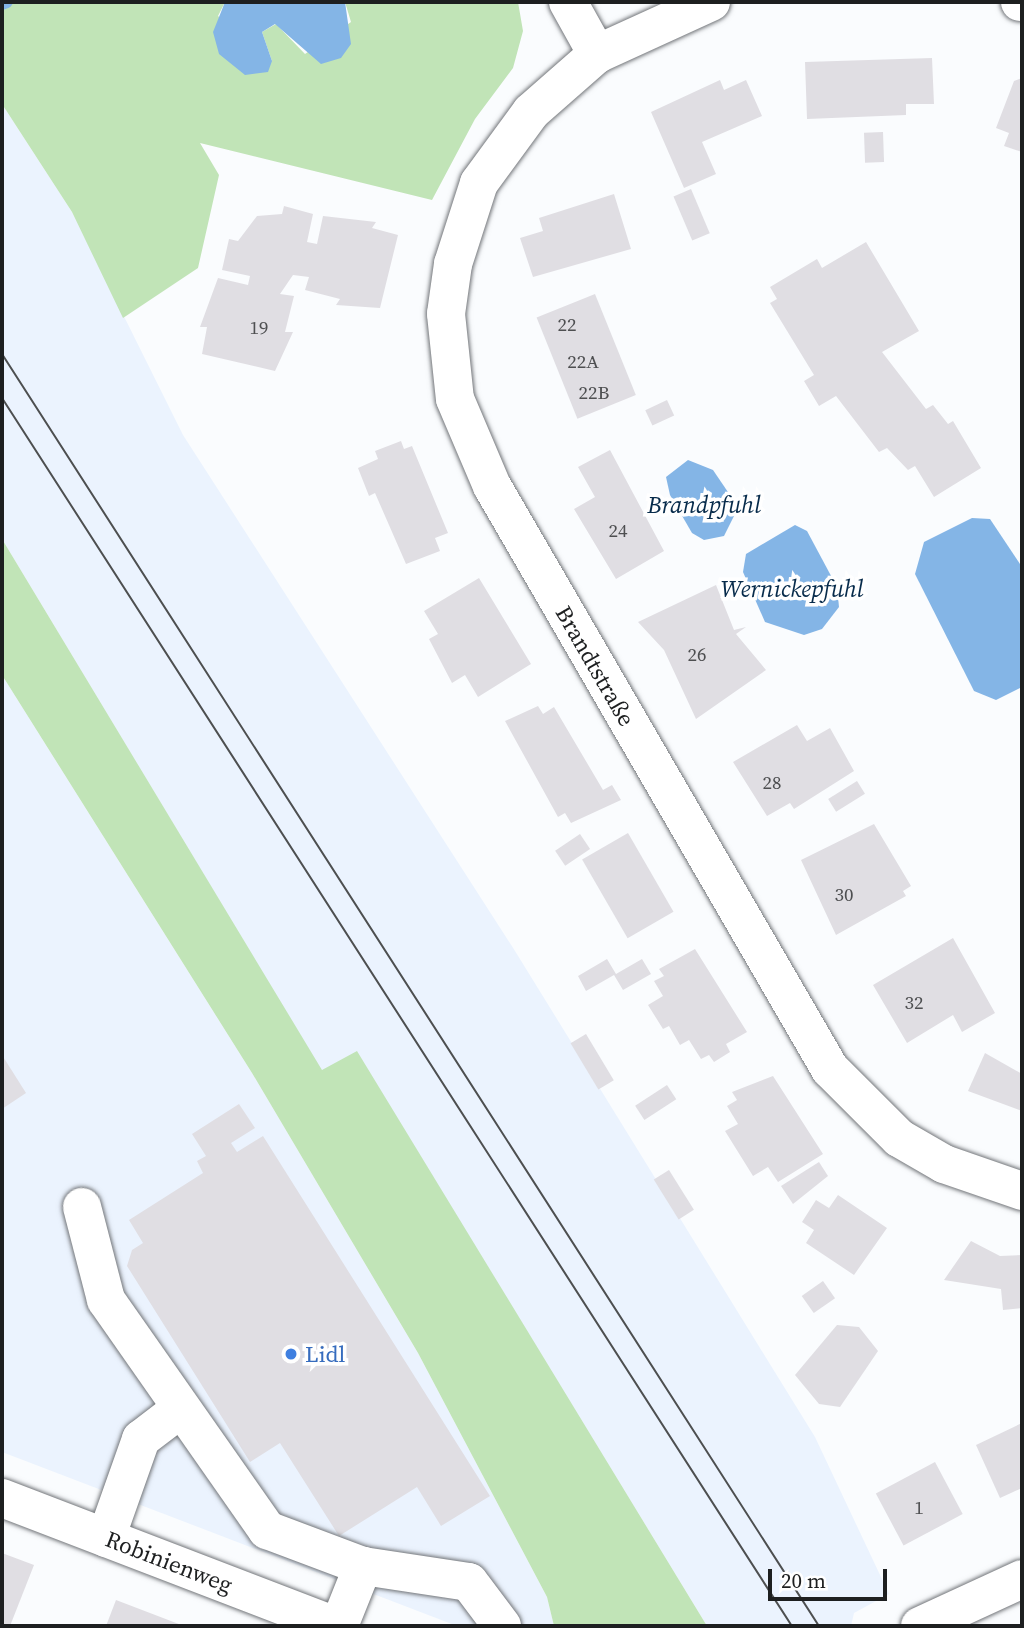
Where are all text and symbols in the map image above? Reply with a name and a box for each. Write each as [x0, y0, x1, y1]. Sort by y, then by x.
house number: 22 [558, 314, 576, 336]
house number: 19 [250, 317, 268, 339]
house number: 22A [567, 351, 599, 373]
house number: 22B [579, 382, 609, 404]
water label: Brandpfuhl [647, 491, 761, 519]
house number: 24 [609, 520, 627, 542]
water label: Wernickepfuhl [721, 575, 863, 603]
street label: Brandtstraße [550, 601, 640, 731]
house number: 26 [688, 644, 706, 666]
house number: 28 [763, 772, 781, 794]
house number: 30 [835, 884, 853, 906]
house number: 32 [905, 992, 923, 1014]
place label: Lidl [305, 1340, 345, 1368]
marker: Lidl [283, 1346, 299, 1362]
house number: 1 [914, 1497, 924, 1519]
street label: Robinienweg [102, 1525, 236, 1599]
scale bar [772, 1554, 891, 1598]
text: 20 m [781, 1566, 826, 1595]

